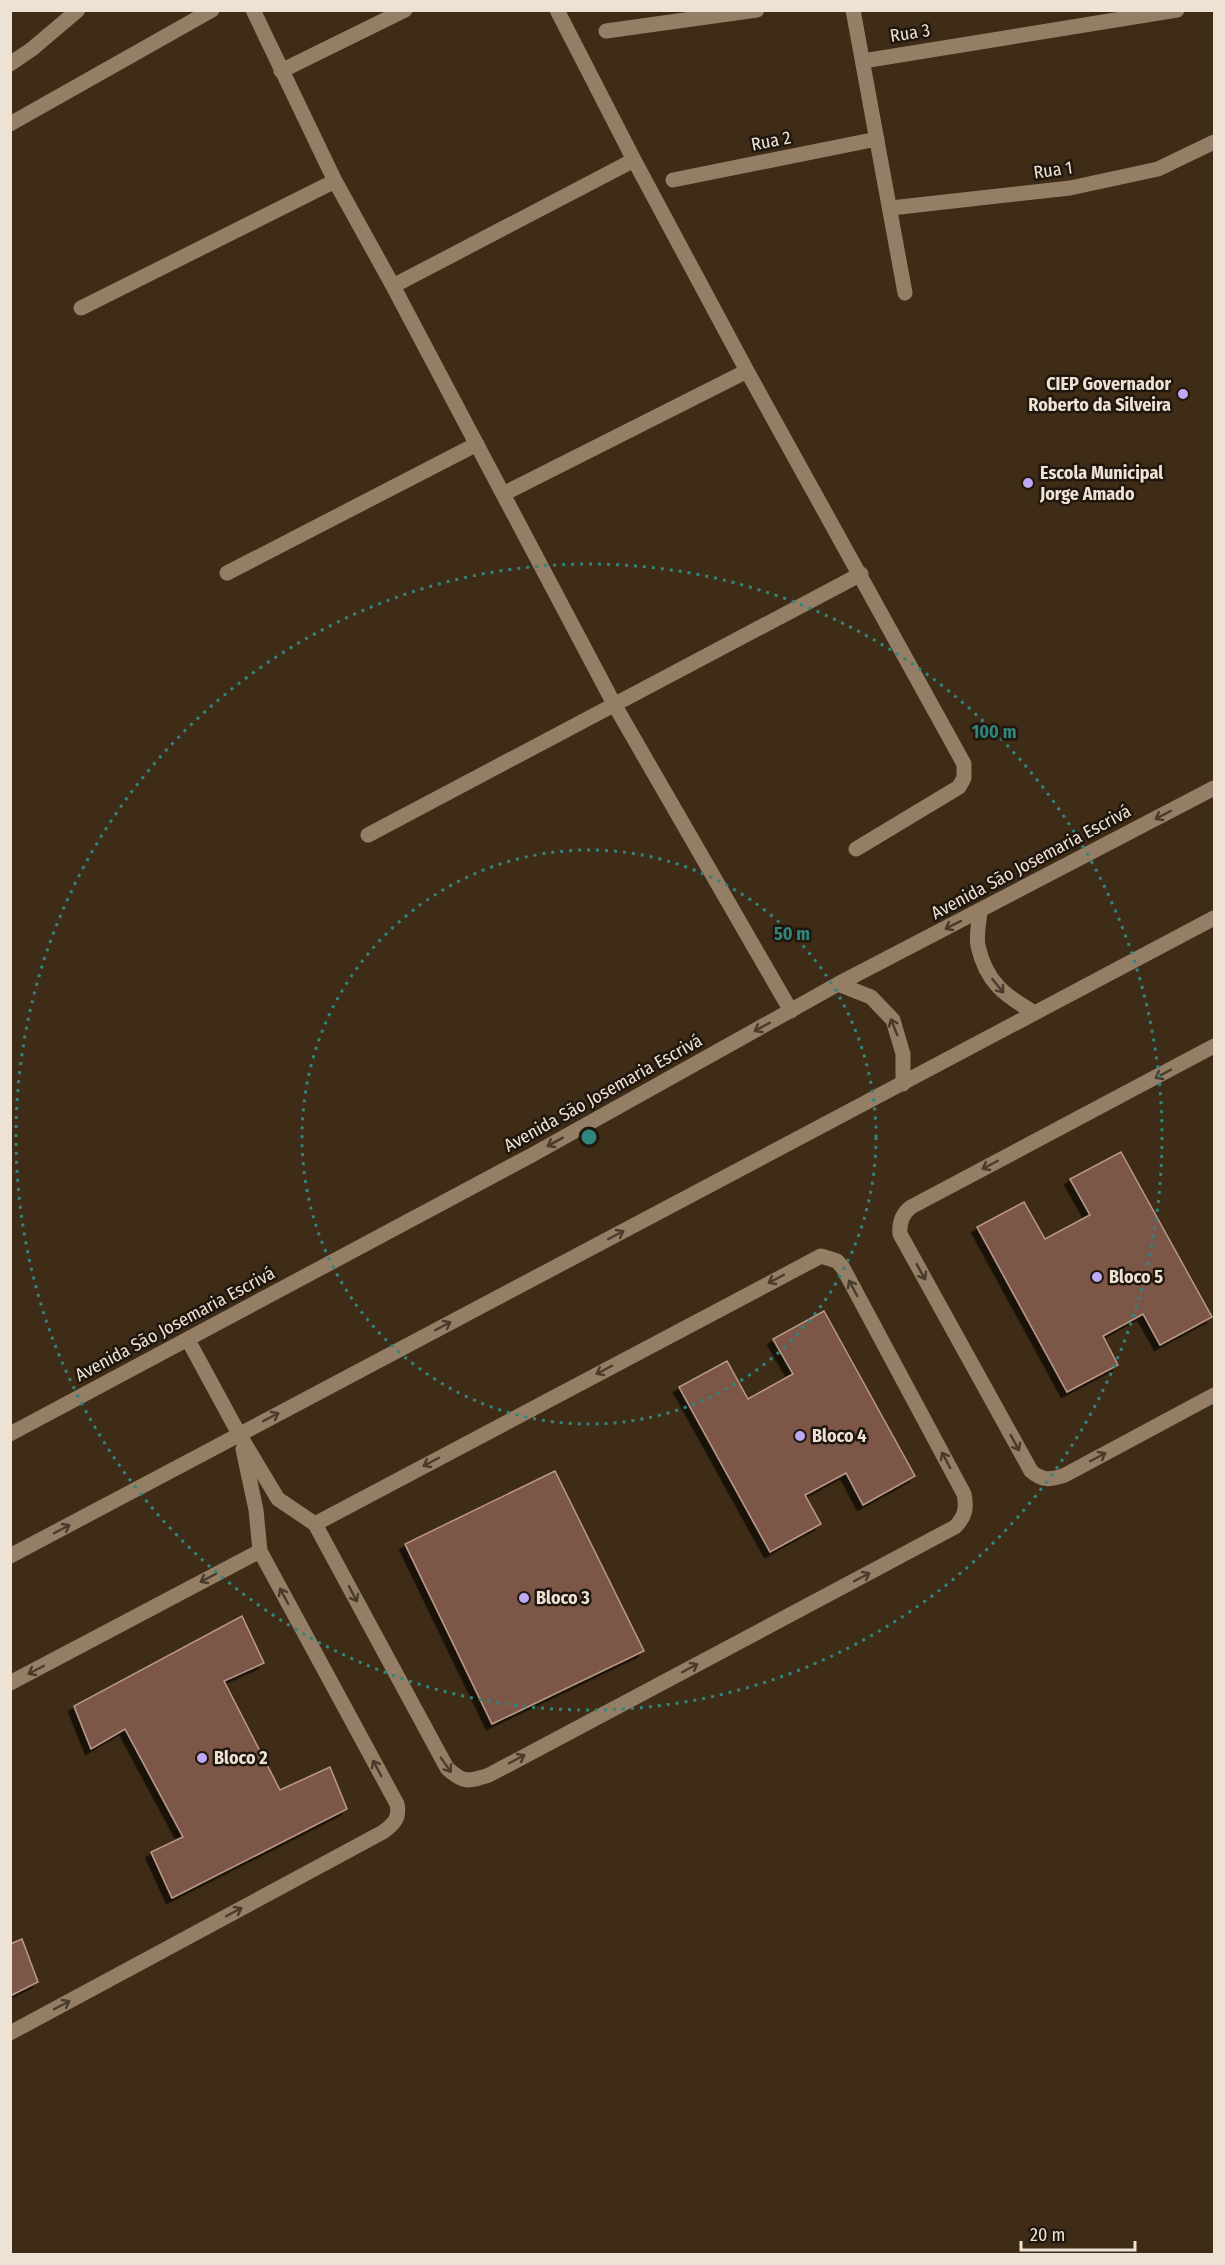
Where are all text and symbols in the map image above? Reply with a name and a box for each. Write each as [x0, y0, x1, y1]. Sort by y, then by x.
street label: Rua 3 [888, 19, 932, 47]
street label: Rua 2 [749, 126, 793, 156]
street label: Rua 1 [1032, 156, 1074, 184]
place label: CIEP Governador Roberto da Silveira [1028, 373, 1171, 416]
marker: CIEP Governador Roberto da Silveira [1176, 387, 1190, 401]
place label: Escola Municipal Jorge Amado [1039, 462, 1163, 505]
marker: Escola Municipal Jorge Amado [1021, 476, 1035, 490]
text: 100 m [972, 721, 1016, 743]
street label: Avenida São Josemaria Escrivá [927, 800, 1135, 924]
one-way arrow [1155, 809, 1172, 821]
one-way arrow [945, 920, 963, 932]
text: 50 m [774, 923, 810, 945]
one-way arrow [992, 978, 1005, 994]
one-way arrow [888, 1018, 899, 1037]
one-way arrow [754, 1022, 772, 1033]
street label: Avenida São Josemaria Escrivá [500, 1029, 706, 1157]
one-way arrow [1155, 1068, 1172, 1080]
centre of rings [579, 1127, 599, 1147]
one-way arrow [547, 1136, 564, 1148]
one-way arrow [982, 1160, 1000, 1171]
one-way arrow [606, 1228, 624, 1240]
street label: Avenida São Josemaria Escrivá [71, 1262, 279, 1386]
one-way arrow [916, 1263, 927, 1281]
place label: Bloco 5 [1109, 1266, 1163, 1288]
marker: Bloco 5 [1090, 1270, 1104, 1284]
one-way arrow [767, 1274, 785, 1285]
one-way arrow [847, 1280, 859, 1297]
one-way arrow [434, 1320, 452, 1331]
one-way arrow [595, 1365, 613, 1376]
one-way arrow [262, 1411, 280, 1423]
place label: Bloco 4 [812, 1425, 867, 1447]
marker: Bloco 4 [793, 1429, 807, 1443]
one-way arrow [1009, 1434, 1021, 1451]
one-way arrow [940, 1451, 951, 1469]
one-way arrow [1089, 1451, 1106, 1463]
one-way arrow [423, 1457, 441, 1468]
one-way arrow [53, 1523, 70, 1535]
one-way arrow [852, 1570, 870, 1582]
one-way arrow [199, 1573, 217, 1585]
one-way arrow [348, 1584, 359, 1602]
place label: Bloco 3 [536, 1587, 590, 1609]
one-way arrow [278, 1588, 290, 1605]
marker: Bloco 3 [517, 1591, 531, 1605]
one-way arrow [680, 1662, 698, 1673]
one-way arrow [27, 1665, 45, 1676]
place label: Bloco 2 [214, 1747, 268, 1769]
marker: Bloco 2 [195, 1751, 209, 1765]
one-way arrow [508, 1753, 526, 1764]
one-way arrow [440, 1756, 452, 1772]
one-way arrow [371, 1759, 382, 1777]
one-way arrow [224, 1906, 242, 1917]
one-way arrow [53, 1999, 70, 2011]
scale bar [1021, 2214, 1135, 2252]
text: 20 m [1030, 2224, 1065, 2246]

